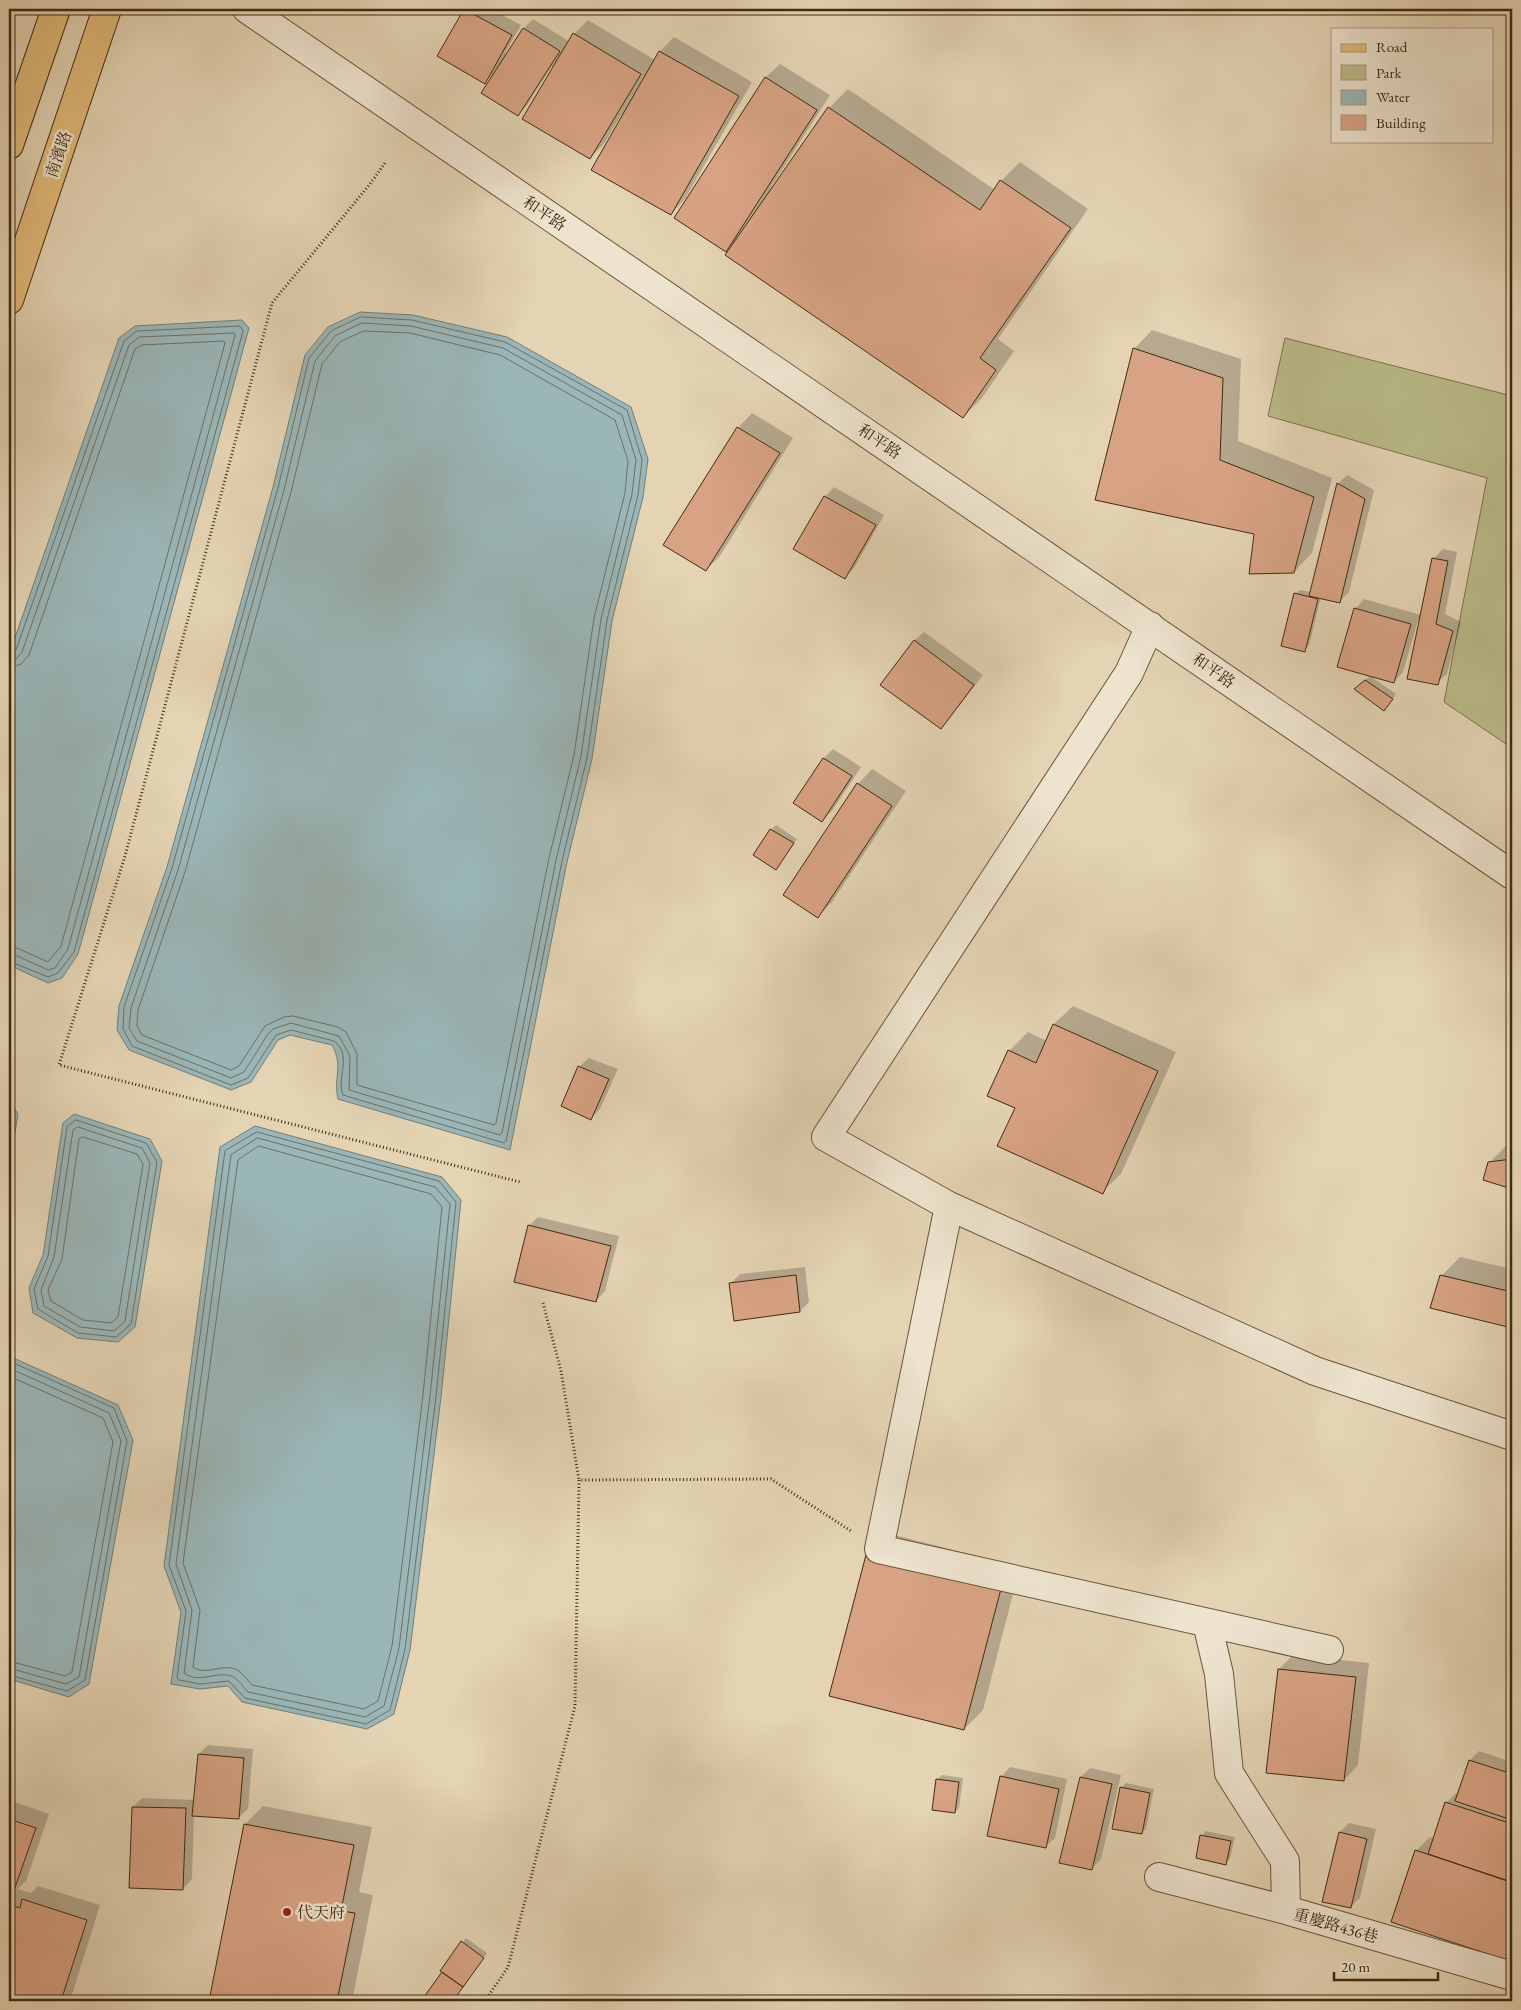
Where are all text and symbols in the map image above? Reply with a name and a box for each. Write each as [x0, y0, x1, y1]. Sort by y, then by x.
legend [1331, 28, 1494, 142]
text: Road [1376, 37, 1408, 56]
text: Park [1376, 63, 1403, 82]
text: Water [1376, 87, 1410, 106]
text: Building [1376, 113, 1426, 132]
street label: 南濱路 [41, 128, 76, 180]
street label: 和平路 [519, 191, 570, 236]
street label: 和平路 [854, 419, 905, 464]
street label: 和平路 [1188, 648, 1239, 693]
place label: 代天府 [297, 1902, 345, 1923]
street label: 重慶路436巷 [1291, 1903, 1381, 1948]
marker: 代天府 [281, 1906, 293, 1918]
scale bar [1334, 1950, 1437, 1982]
text: 20 m [1341, 1957, 1370, 1976]

